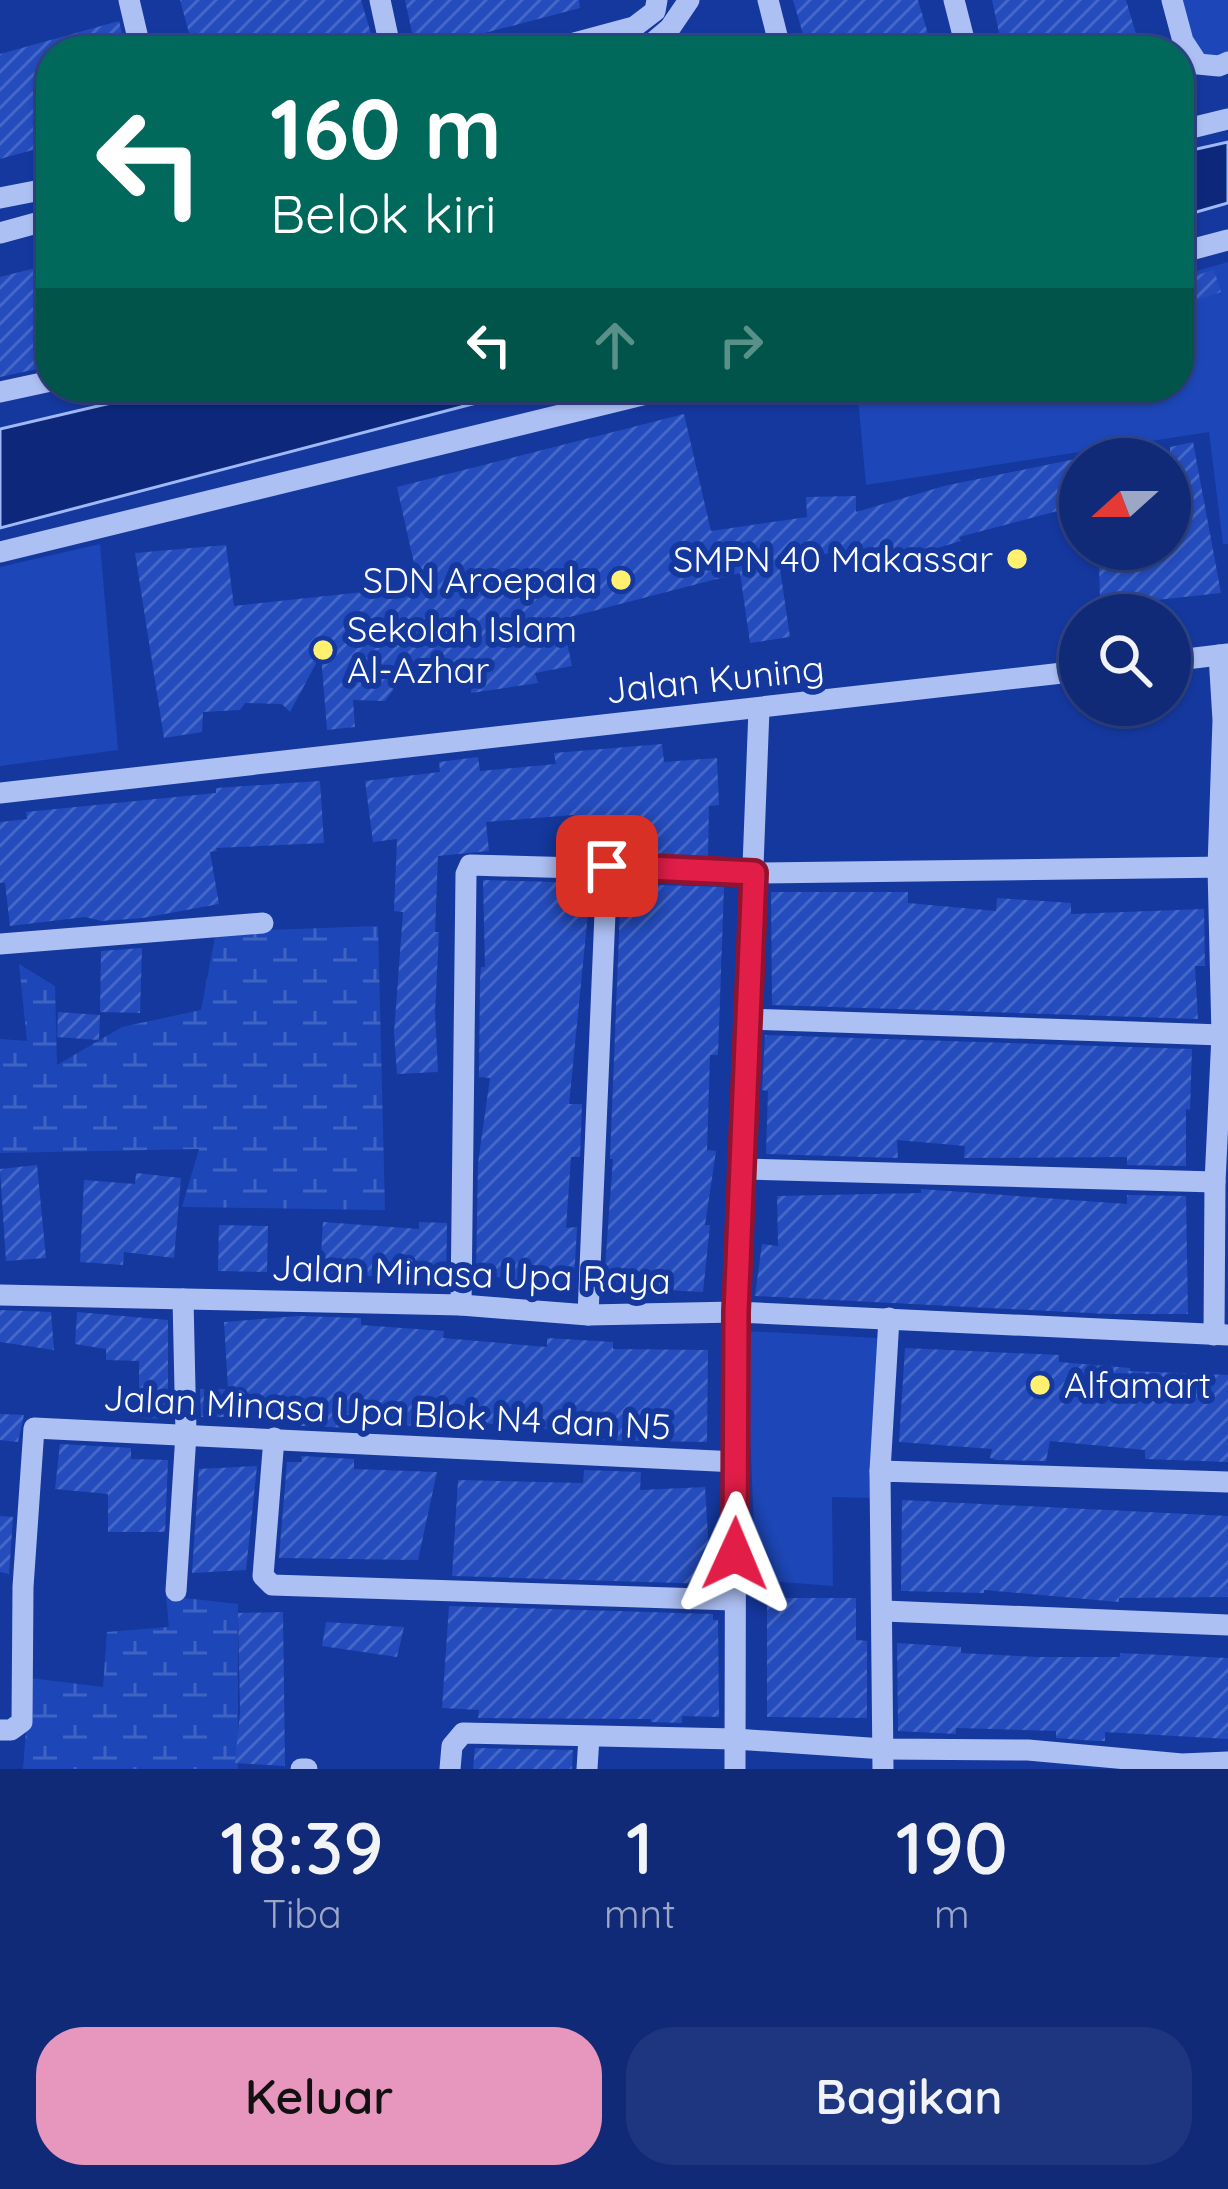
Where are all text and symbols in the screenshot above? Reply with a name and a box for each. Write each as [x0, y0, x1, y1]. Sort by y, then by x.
text: 160 m [270, 75, 502, 180]
icon: left [72, 84, 228, 240]
text: Belok kiri [270, 179, 497, 247]
icon: left [456, 312, 522, 378]
icon: ahead [582, 312, 648, 378]
icon: right [708, 312, 774, 378]
north arrow [1059, 438, 1191, 570]
map controls [1059, 438, 1191, 726]
place label: SMPN 40 Makassar [673, 536, 993, 581]
marker: SMPN 40 Makassar [1004, 546, 1030, 572]
place label: SDN Aroepala [363, 557, 597, 602]
marker: SDN Aroepala [608, 567, 634, 593]
button: search [1059, 594, 1191, 726]
place label: Sekolah Islam Al-Azhar [347, 606, 577, 692]
marker: Sekolah Islam Al-Azhar [310, 637, 336, 663]
street label: Jalan Kuning [604, 645, 826, 712]
pin [556, 815, 658, 917]
icon: arrive [574, 833, 640, 899]
street label: Jalan Minasa Upa Raya [271, 1244, 671, 1303]
place label: Alfamart [1064, 1362, 1211, 1407]
marker: Alfamart [1027, 1372, 1053, 1398]
street label: Jalan Minasa Upa Blok N4 dan N5 [102, 1374, 672, 1449]
position arrow [672, 1491, 798, 1617]
text: 18:39 [220, 1802, 384, 1892]
text: 1 [626, 1802, 653, 1892]
text: 190 [896, 1802, 1008, 1892]
text: Tiba [262, 1889, 342, 1938]
text: mnt [604, 1889, 675, 1938]
text: m [934, 1889, 969, 1938]
button: Keluar [36, 2027, 602, 2165]
button: Bagikan [626, 2027, 1192, 2165]

